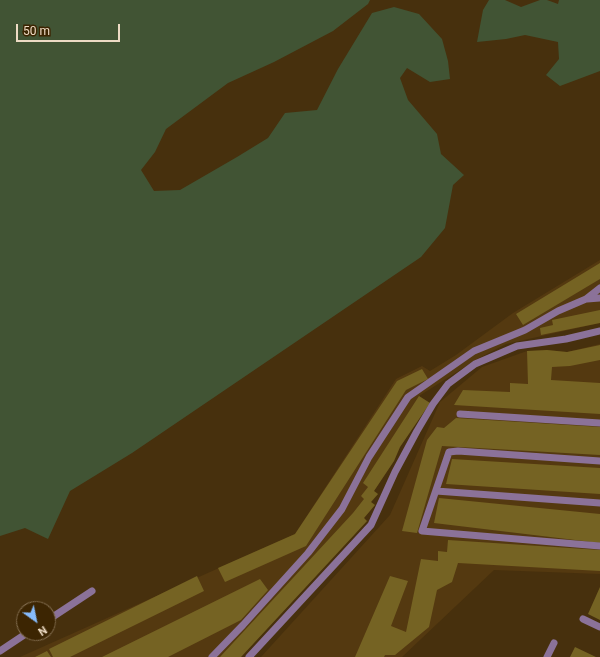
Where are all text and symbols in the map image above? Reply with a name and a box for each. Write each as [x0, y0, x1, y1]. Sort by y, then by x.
scale bar [18, 16, 122, 42]
text: 50 m [23, 24, 50, 38]
north arrow [16, 601, 56, 641]
text: N [35, 623, 49, 638]

